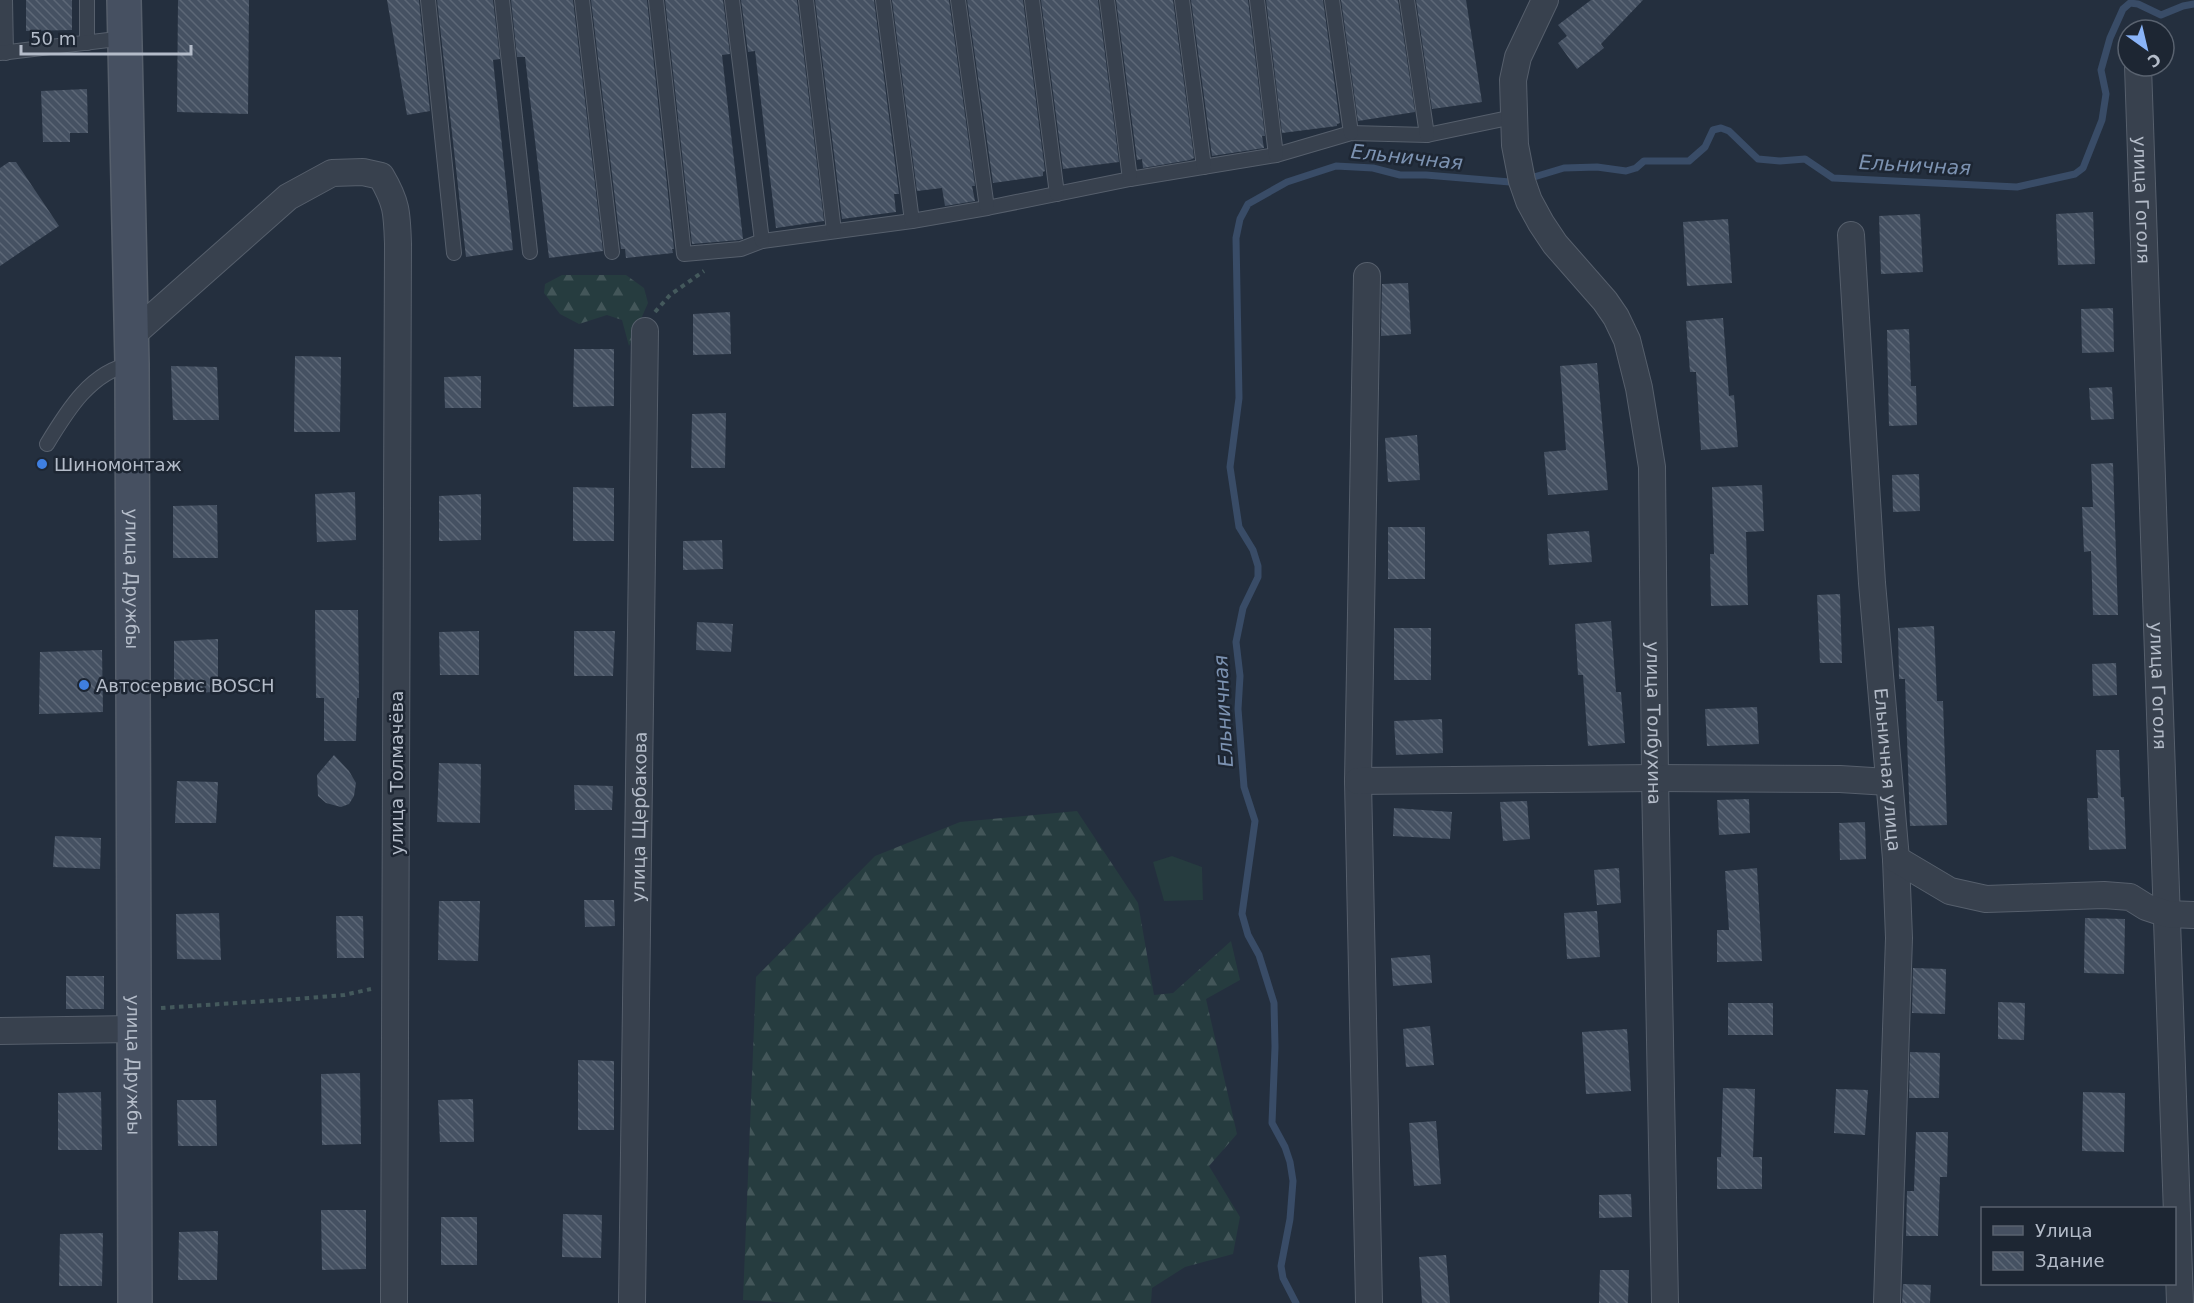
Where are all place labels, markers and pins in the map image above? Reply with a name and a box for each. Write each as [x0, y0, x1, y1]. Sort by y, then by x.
place label: Шиномонтаж [54, 454, 182, 475]
marker: Шиномонтаж [35, 457, 49, 471]
place label: Автосервис BOSCH [96, 675, 274, 696]
marker: Автосервис BOSCH [77, 678, 91, 692]

